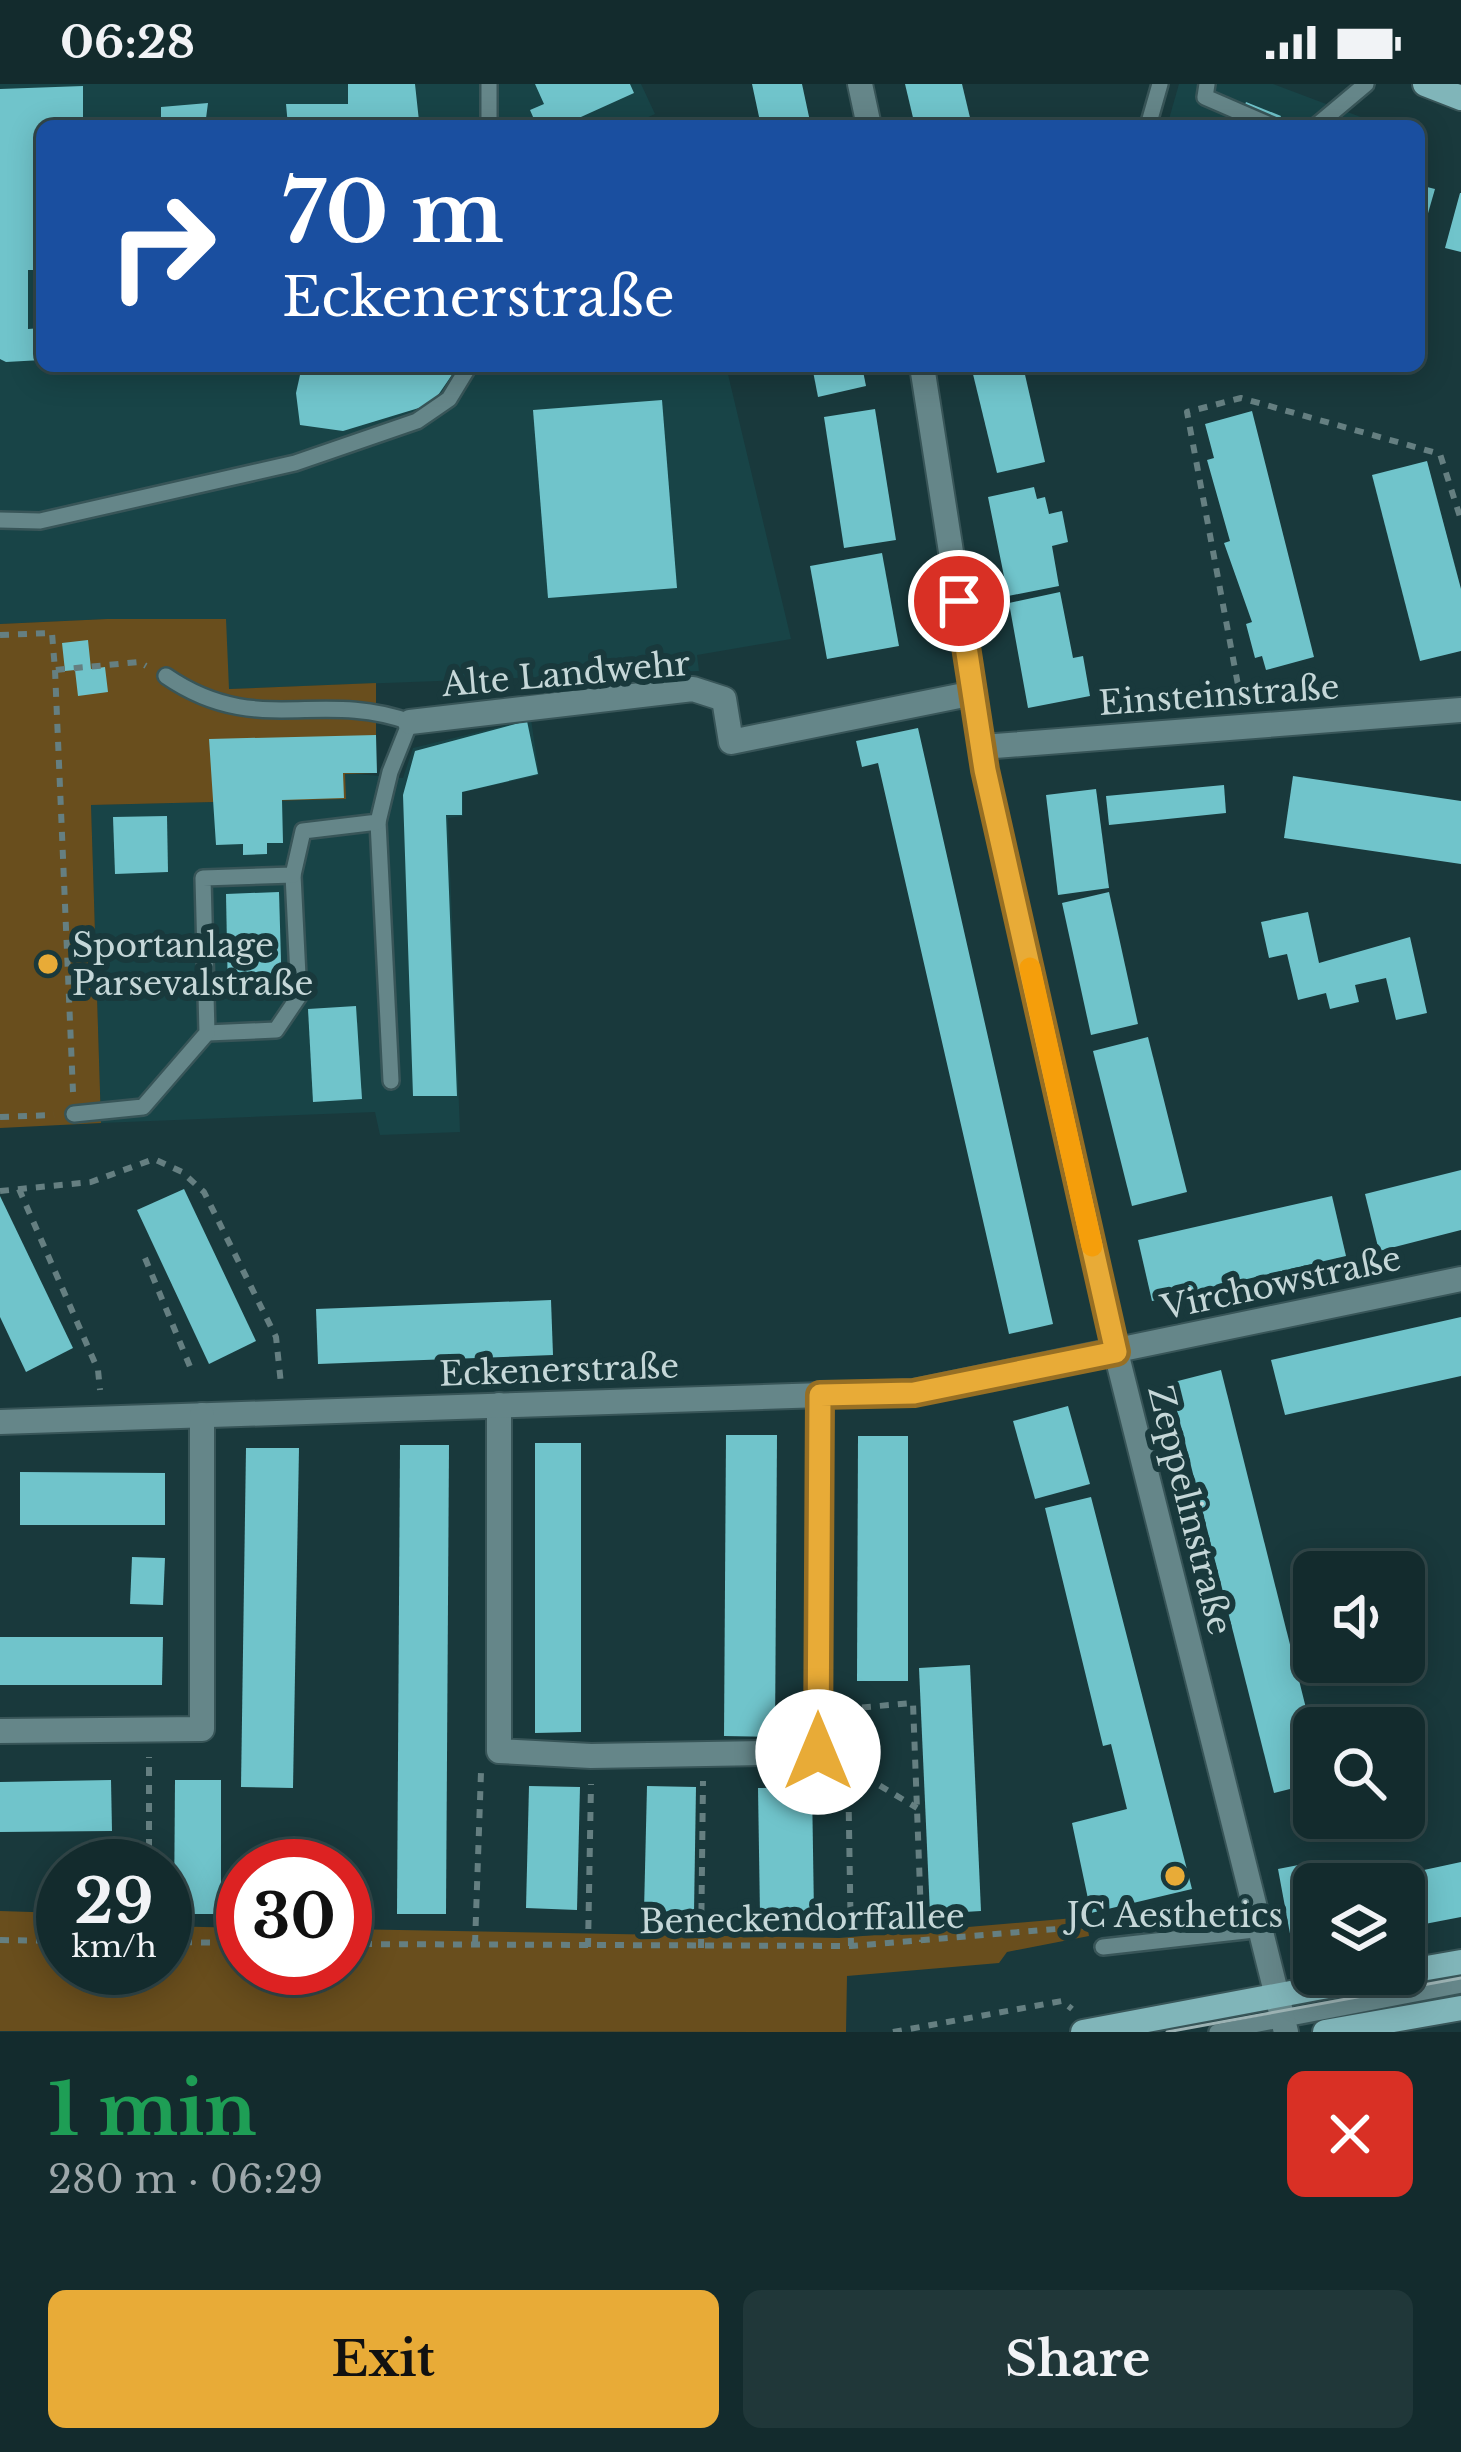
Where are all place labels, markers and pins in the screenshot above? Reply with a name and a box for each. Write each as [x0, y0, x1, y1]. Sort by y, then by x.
pin [908, 550, 1010, 652]
place label: Sportanlage Parsevalstraße [72, 925, 314, 1004]
marker: Sportanlage Parsevalstraße [35, 951, 61, 977]
marker: JC Aesthetics [1162, 1863, 1188, 1889]
place label: JC Aesthetics [1063, 1895, 1283, 1936]

